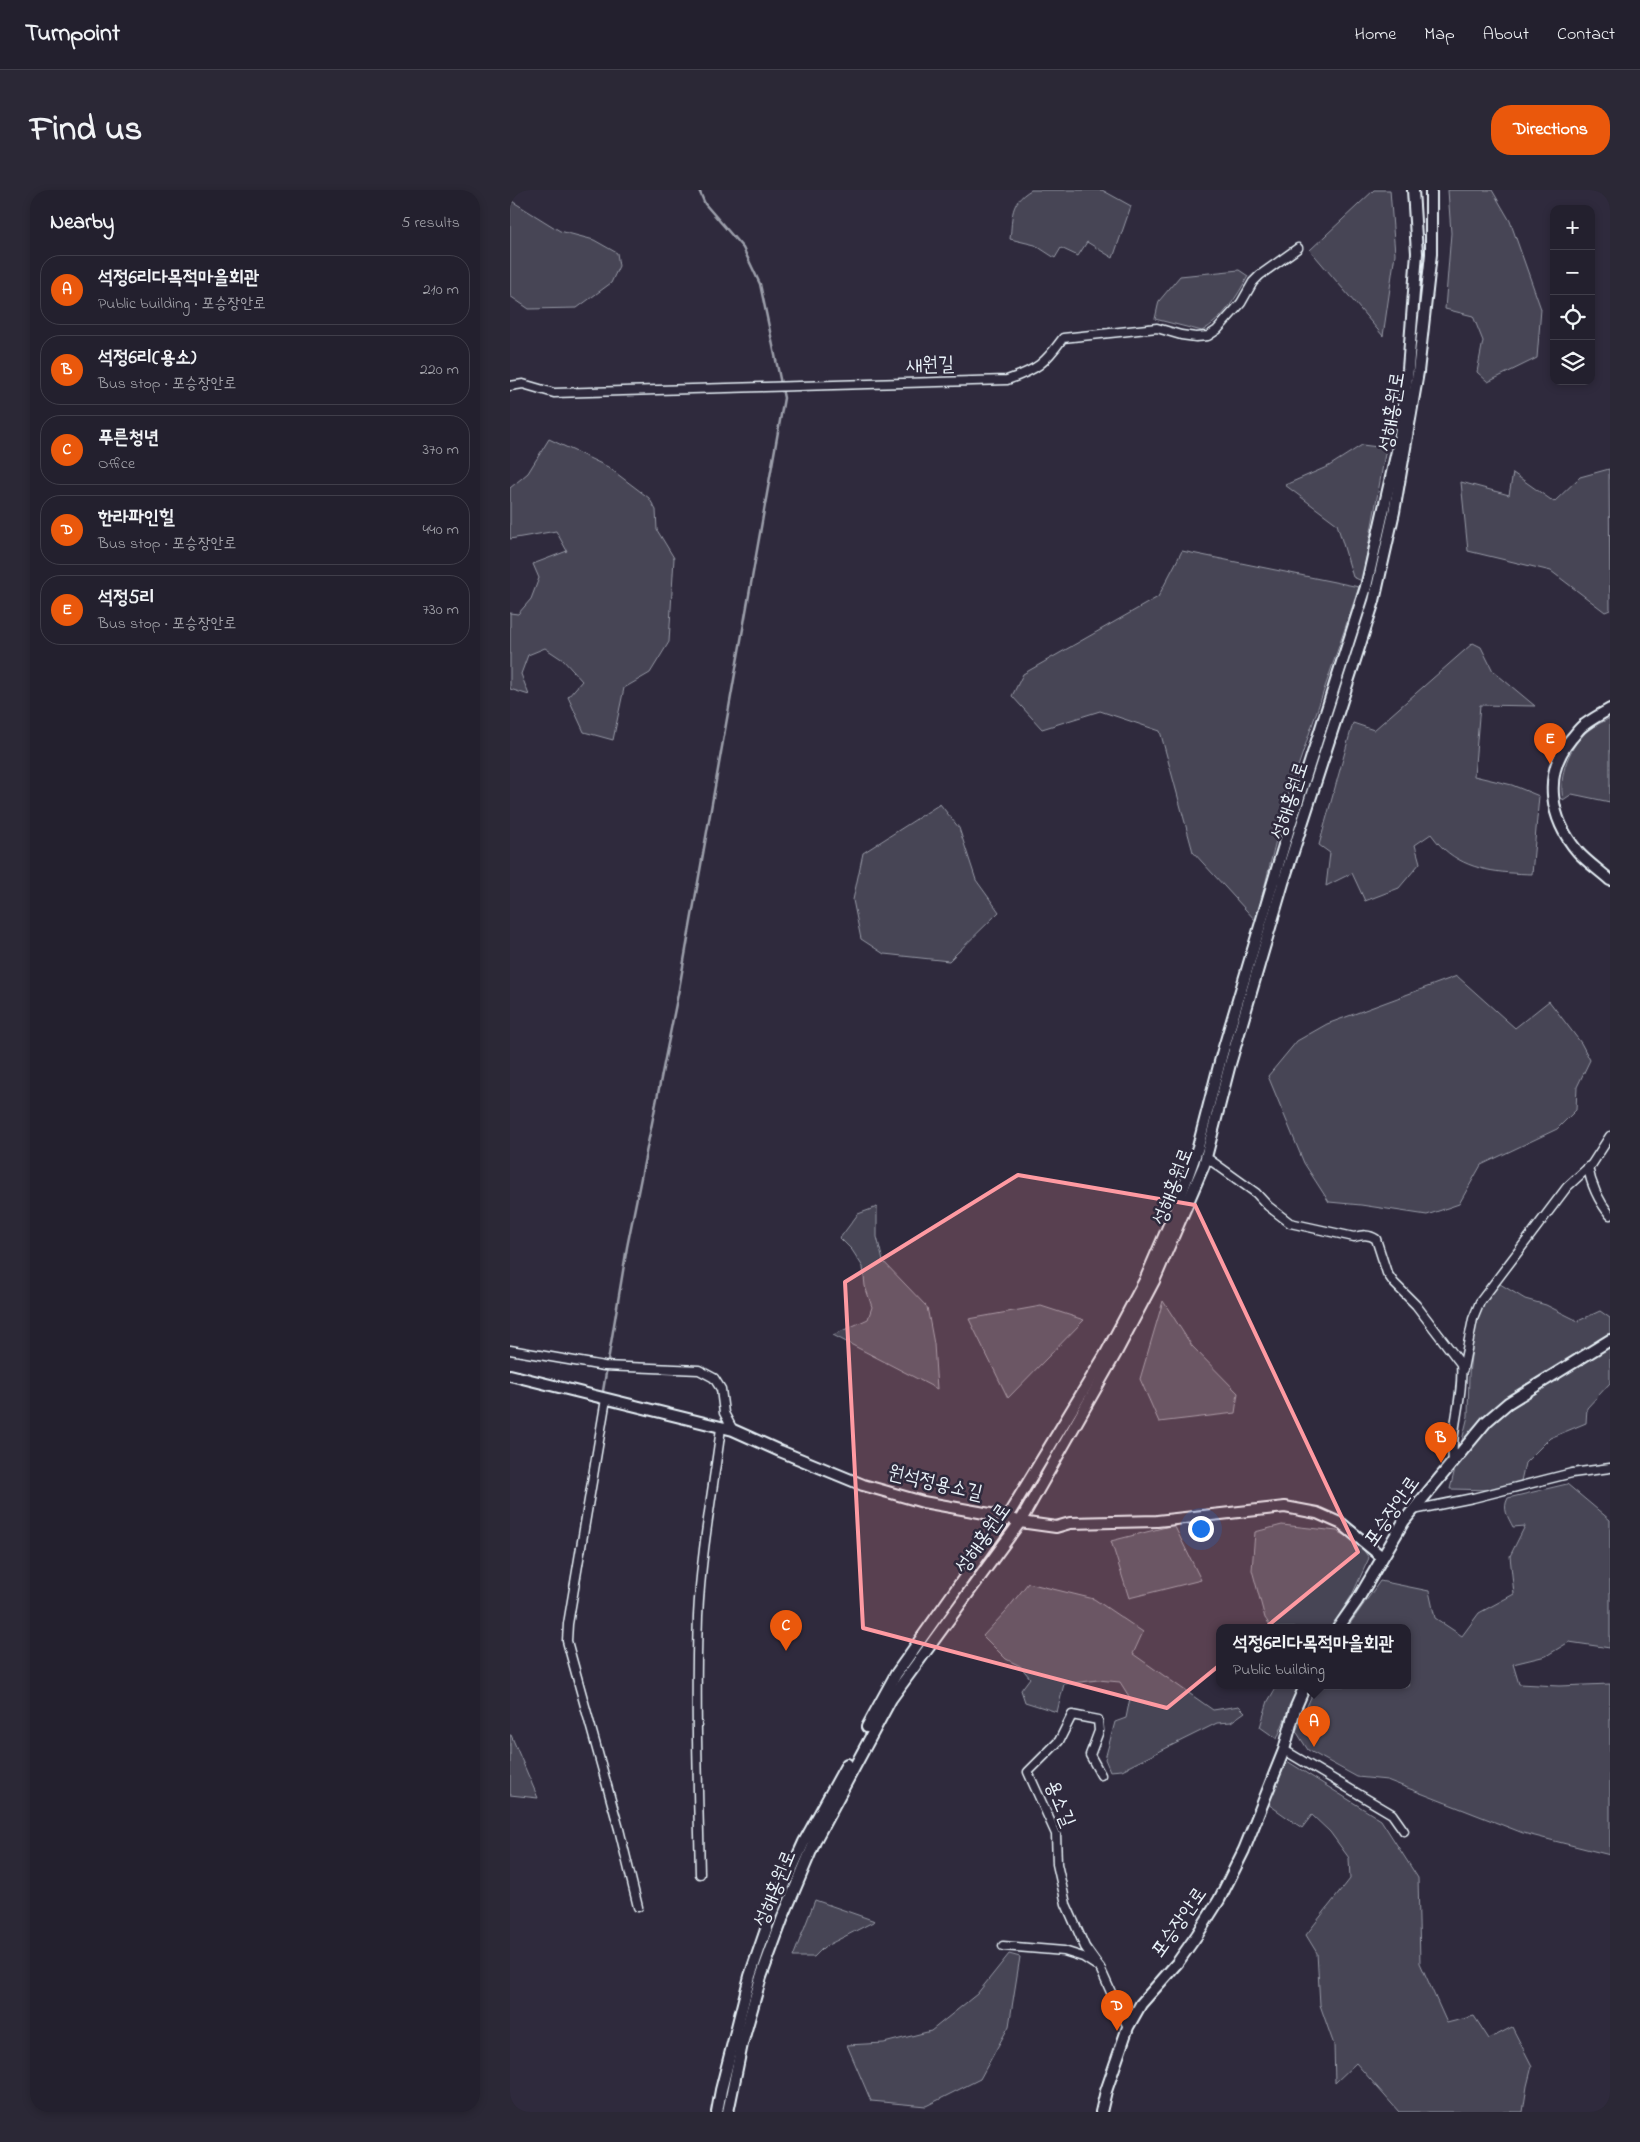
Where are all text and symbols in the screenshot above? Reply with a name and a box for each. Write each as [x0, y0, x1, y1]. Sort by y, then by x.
text: Turnpoint [25, 17, 120, 52]
text: Home [1355, 22, 1396, 48]
text: Map [1424, 22, 1455, 48]
text: About [1483, 22, 1529, 48]
text: Contact [1557, 22, 1615, 48]
text: Find us [30, 105, 142, 156]
button: Directions [1491, 105, 1610, 155]
map controls [1550, 205, 1595, 385]
button: + [1550, 205, 1595, 250]
text: Nearby [50, 208, 114, 238]
text: 5 results [401, 211, 460, 235]
button: − [1550, 250, 1595, 295]
text: 석정6리다목적마을회관 [98, 265, 259, 292]
text: A [62, 278, 72, 302]
text: 210 m [423, 278, 459, 302]
text: Public building · 포승장안로 [98, 292, 266, 316]
button: locate [1550, 295, 1595, 340]
button: layers [1550, 340, 1595, 385]
text: 석정6리(용소) [98, 345, 196, 372]
street label: 새원길 [905, 351, 955, 381]
text: B [62, 358, 72, 382]
text: 220 m [420, 358, 459, 382]
street label: 성해홍원로 [1372, 370, 1414, 454]
text: Bus stop · 포승장안로 [98, 372, 236, 396]
text: 푸른청년 [98, 425, 159, 452]
text: C [63, 438, 71, 462]
text: 370 m [422, 438, 459, 462]
text: Office [98, 452, 135, 476]
text: 한라파인힐 [98, 505, 174, 532]
text: D [61, 518, 73, 542]
text: 440 m [422, 518, 459, 542]
text: Bus stop · 포승장안로 [98, 532, 236, 556]
text: 석정5리 [98, 585, 155, 612]
text: E [62, 598, 72, 622]
text: 730 m [422, 598, 459, 622]
text: Bus stop · 포승장안로 [98, 612, 236, 636]
pin: E [1534, 723, 1566, 764]
street label: 성해홍원로 [1265, 758, 1317, 844]
street label: 성해홍원로 [1146, 1144, 1202, 1230]
pin: B [1425, 1422, 1457, 1463]
street label: 원석정용소길 [885, 1459, 985, 1509]
street label: 포승장안로 [1358, 1471, 1428, 1553]
street label: 성해홍원로 [949, 1498, 1019, 1580]
your location [1188, 1516, 1214, 1542]
pin: C [770, 1610, 802, 1651]
popup [1216, 1624, 1411, 1689]
text: 석정6리다목적마을회관 [1233, 1631, 1394, 1658]
text: Public building [1233, 1658, 1325, 1682]
pin: A [1298, 1706, 1330, 1747]
street label: 용소길 [1037, 1776, 1081, 1832]
street label: 성해홍원로 [747, 1846, 805, 1932]
street label: 포승장안로 [1145, 1882, 1215, 1964]
pin: D [1101, 1990, 1133, 2031]

